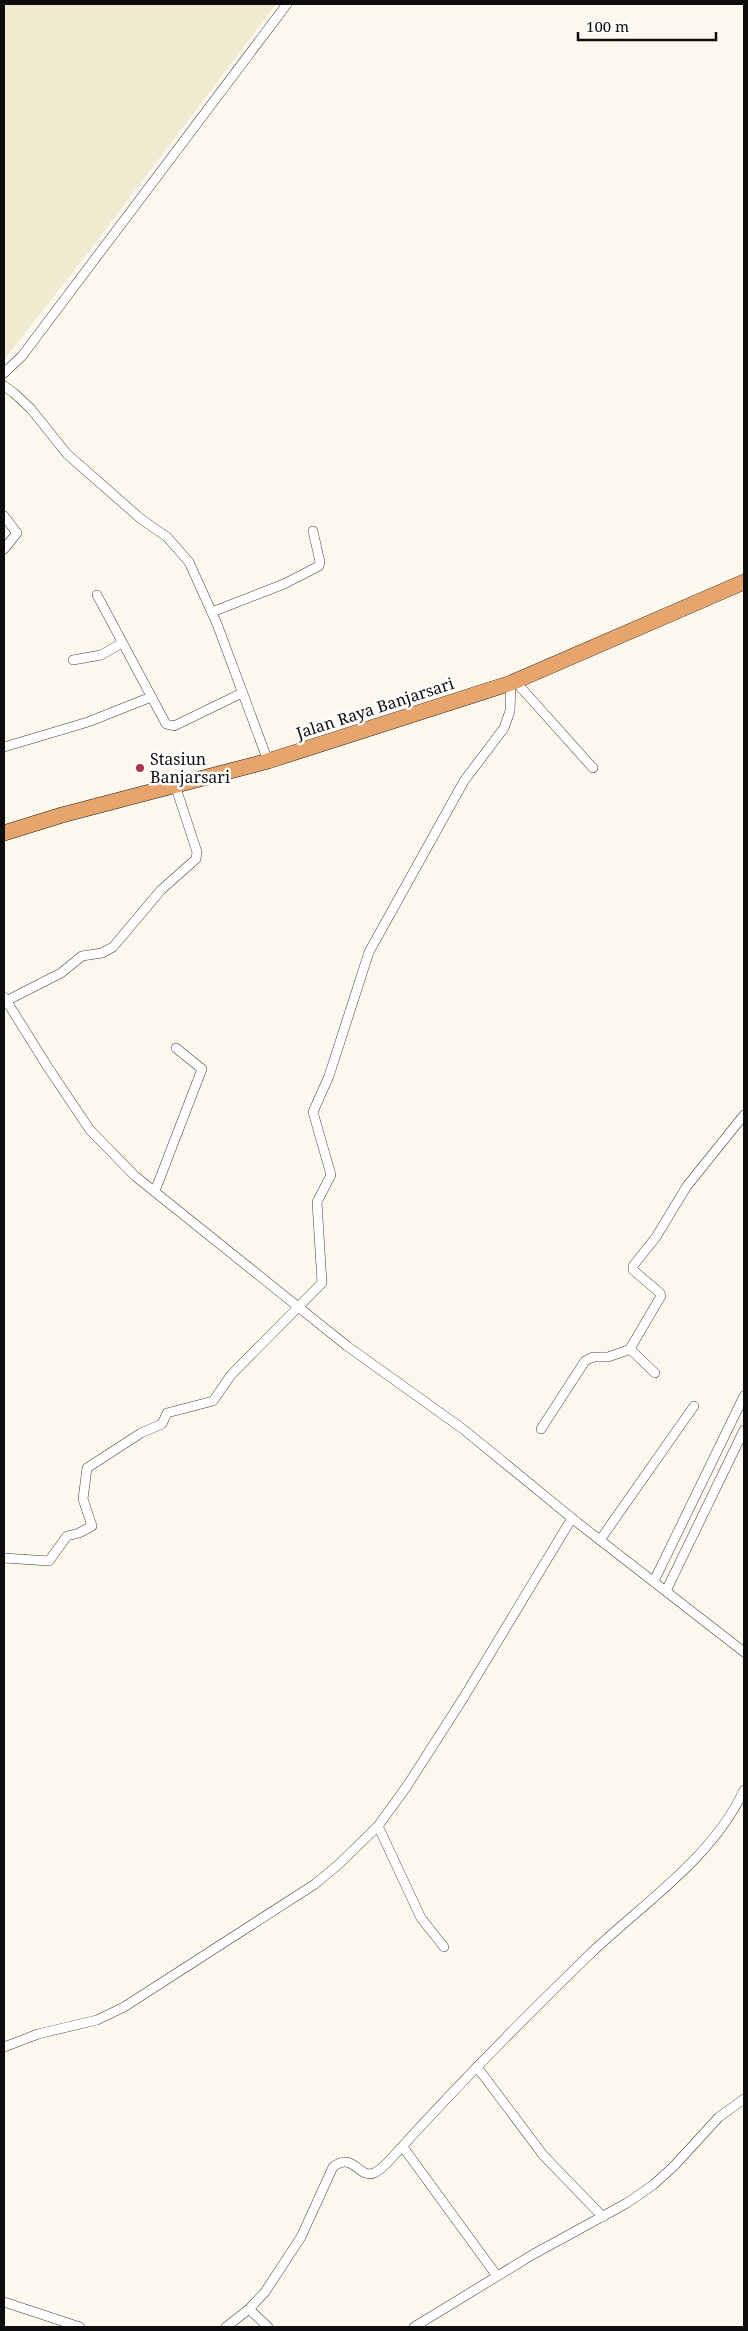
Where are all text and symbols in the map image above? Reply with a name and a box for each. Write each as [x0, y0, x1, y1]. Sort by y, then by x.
scale bar [578, 10, 716, 42]
text: 100 m [586, 16, 629, 36]
street label: Jalan Raya Banjarsari [292, 672, 457, 744]
place label: Stasiun Banjarsari [150, 748, 230, 788]
marker: Stasiun Banjarsari [134, 762, 146, 774]

